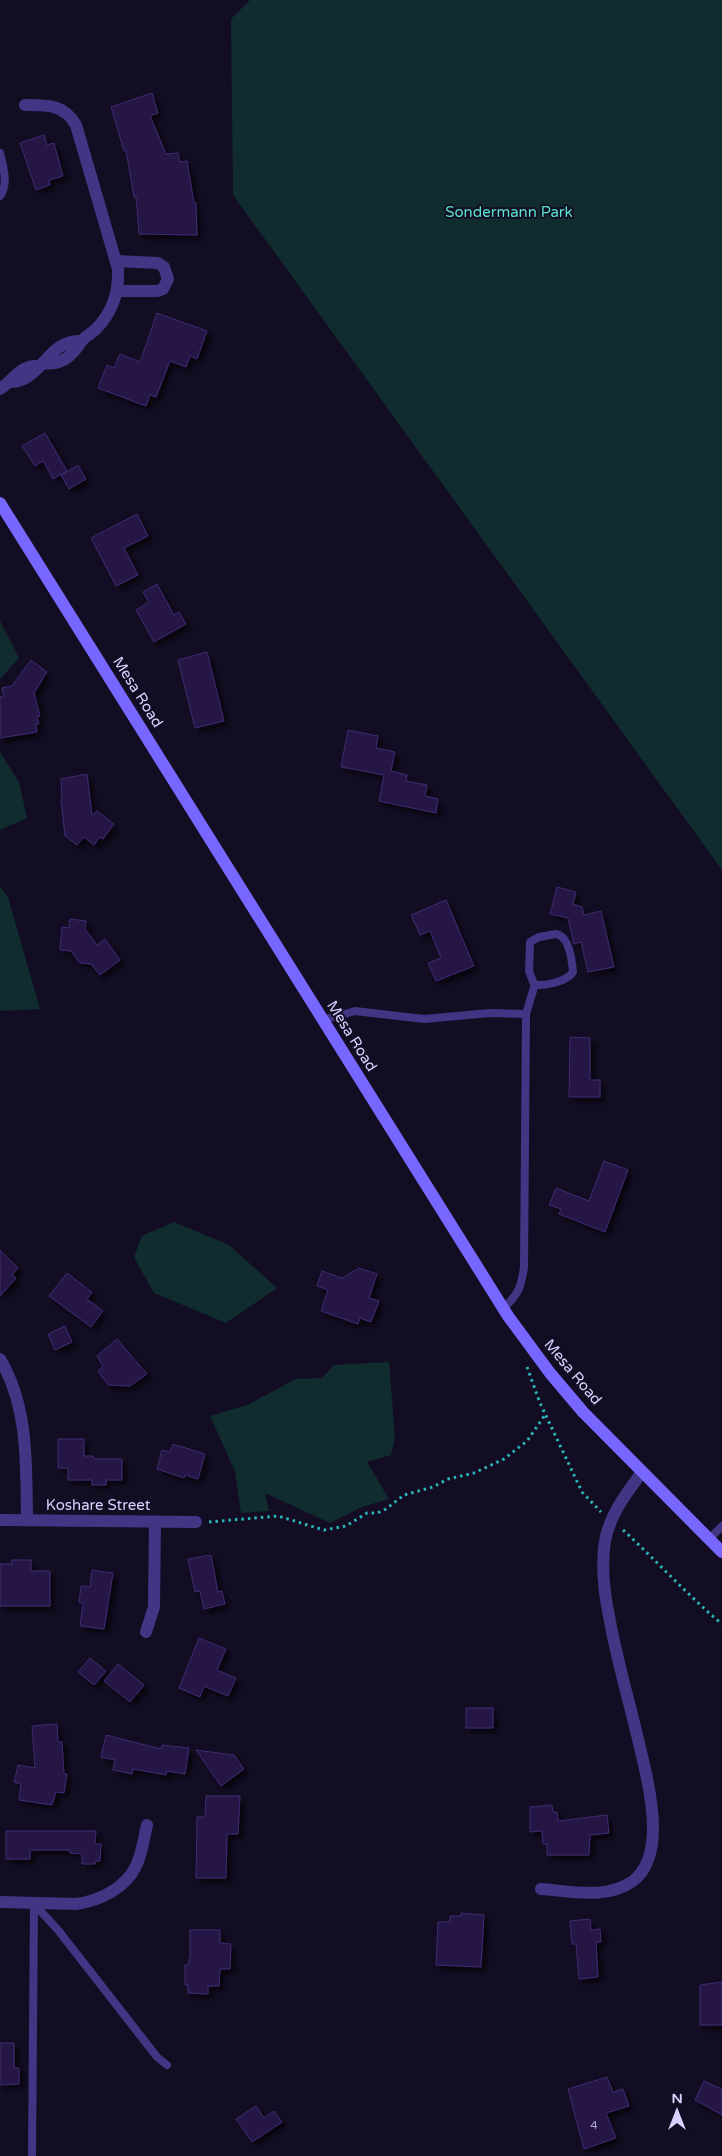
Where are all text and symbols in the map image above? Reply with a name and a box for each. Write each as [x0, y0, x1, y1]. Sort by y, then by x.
park label: Sondermann Park [445, 203, 573, 221]
street label: Mesa Road [109, 653, 167, 731]
street label: Mesa Road [323, 997, 381, 1075]
street label: Mesa Road [540, 1336, 606, 1408]
street label: Koshare Street [46, 1496, 151, 1514]
north arrow [652, 2086, 702, 2136]
text: N [671, 2090, 683, 2107]
house number: 4 [590, 2118, 598, 2132]

